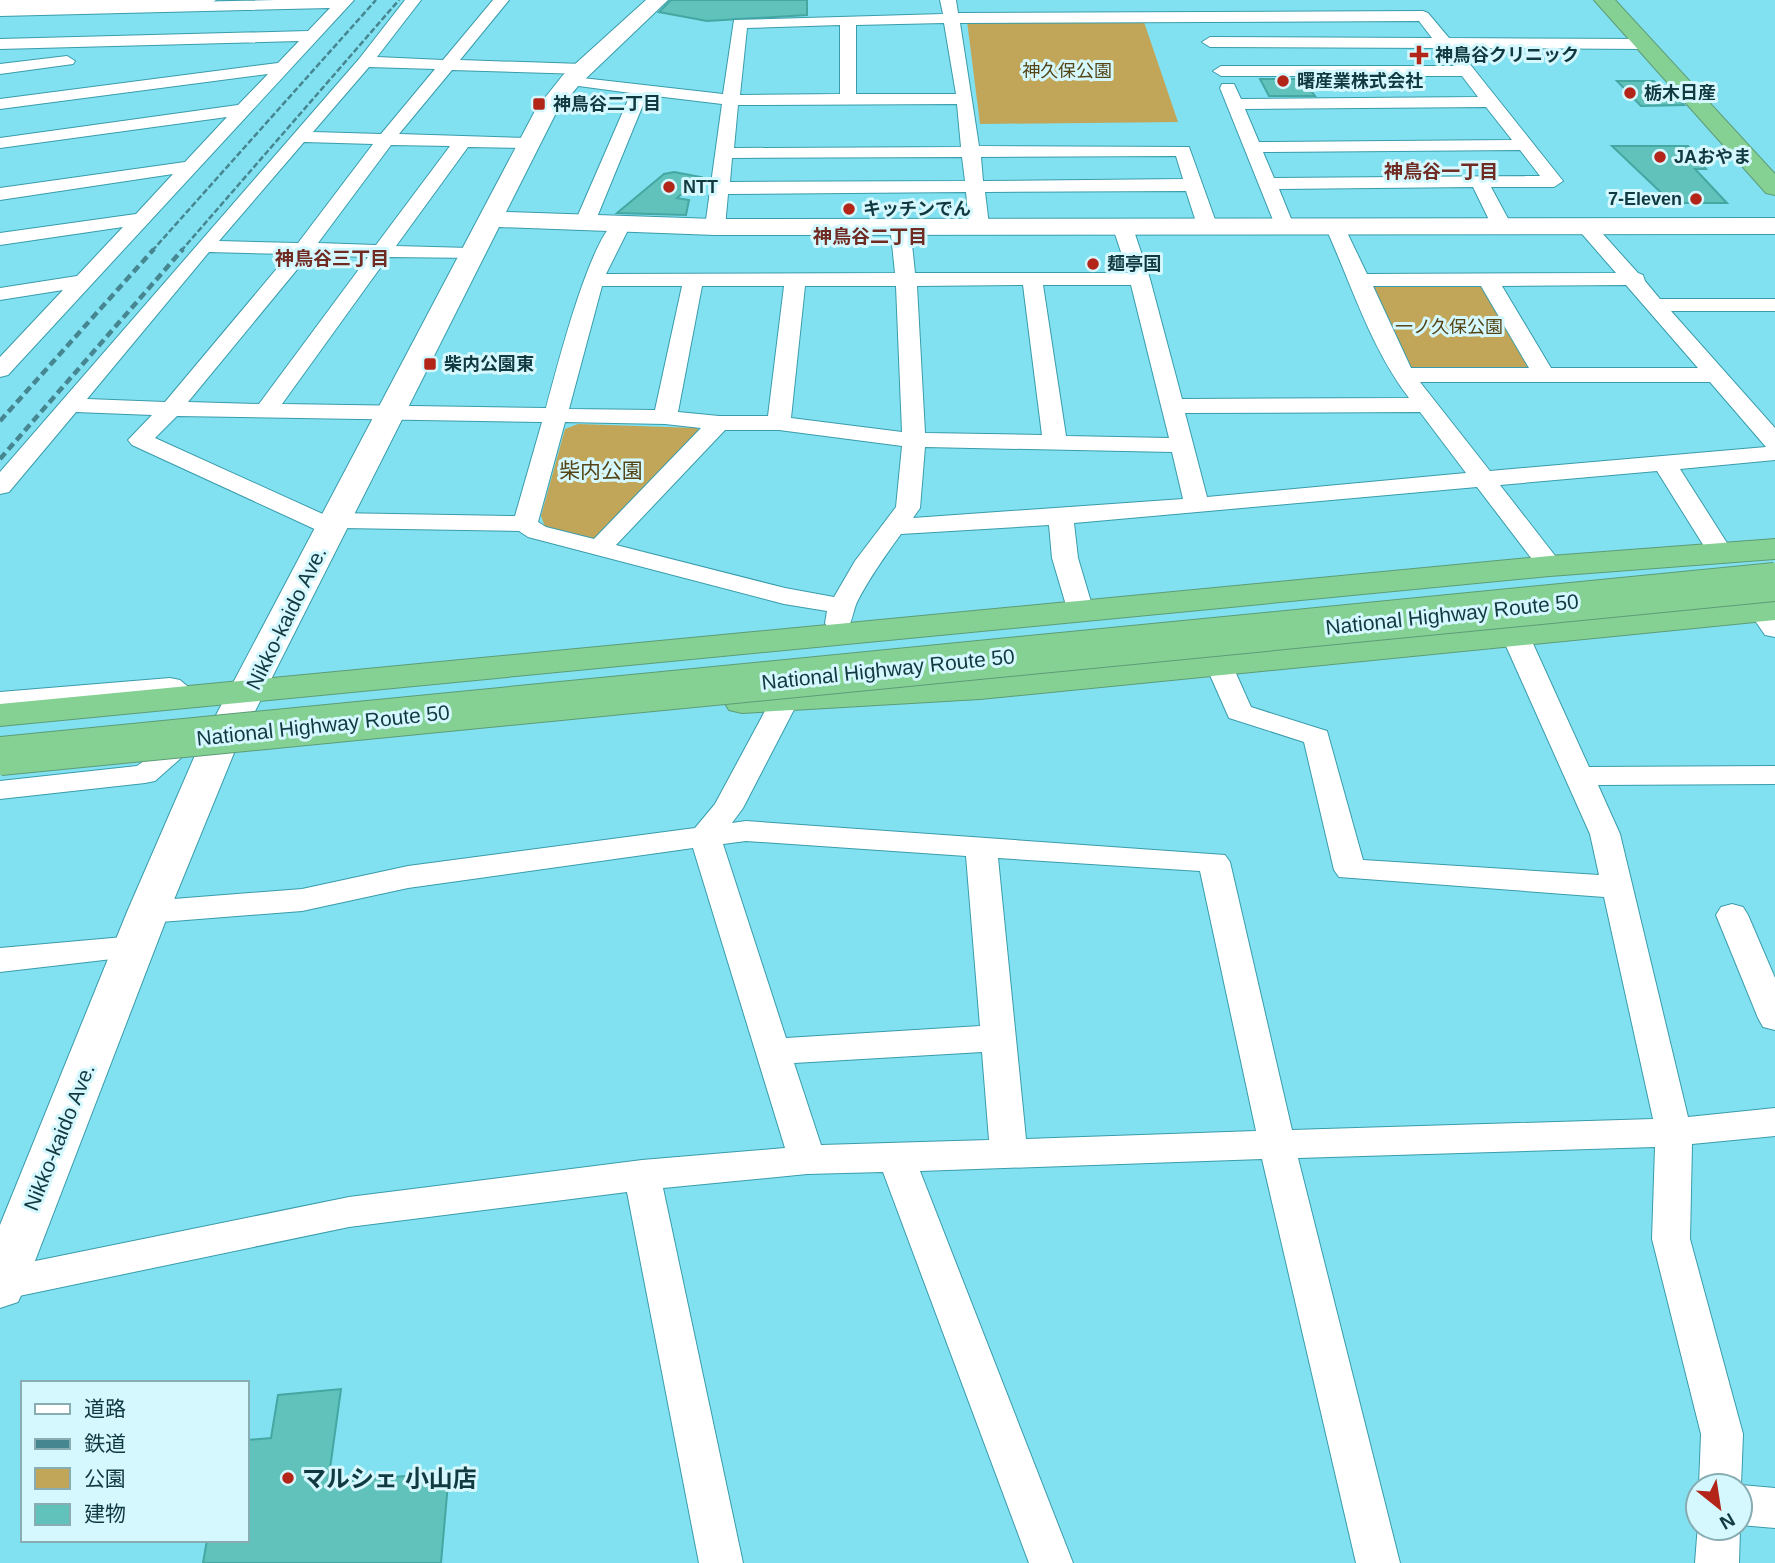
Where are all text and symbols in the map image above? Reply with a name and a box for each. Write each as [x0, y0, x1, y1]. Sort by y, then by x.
marker: 神鳥谷クリニック [1409, 45, 1429, 65]
place label: 神鳥谷クリニック [1435, 45, 1579, 65]
park label: 神久保公園 [1022, 61, 1112, 81]
place label: 曙産業株式会社 [1297, 71, 1423, 91]
marker: 曙産業株式会社 [1275, 73, 1291, 89]
place label: 栃木日産 [1644, 83, 1716, 103]
marker: 栃木日産 [1622, 85, 1638, 101]
place label: 神鳥谷二丁目 [553, 94, 661, 114]
marker: 神鳥谷二丁目 [531, 96, 547, 112]
place label: JAおやま [1674, 147, 1751, 167]
marker: JAおやま [1652, 149, 1668, 165]
district label: 神鳥谷一丁目 [1384, 161, 1498, 182]
place label: NTT [683, 177, 718, 197]
marker: NTT [661, 179, 677, 195]
place label: 7-Eleven [1608, 189, 1682, 209]
marker: 7-Eleven [1688, 191, 1704, 207]
place label: キッチンでん [863, 199, 971, 219]
marker: キッチンでん [841, 201, 857, 217]
district label: 神鳥谷二丁目 [813, 226, 927, 247]
district label: 神鳥谷三丁目 [275, 248, 389, 269]
place label: 麺亭国 [1107, 254, 1161, 274]
marker: 麺亭国 [1085, 256, 1101, 272]
park label: 一ノ久保公園 [1395, 317, 1503, 337]
place label: 柴内公園東 [444, 354, 534, 374]
marker: 柴内公園東 [422, 356, 438, 372]
park label: 柴内公園 [559, 459, 643, 482]
street label: Nikko-kaido Ave. [241, 543, 331, 693]
street label: National Highway Route 50 [1324, 589, 1580, 639]
street label: National Highway Route 50 [760, 644, 1016, 694]
street label: National Highway Route 50 [195, 700, 451, 750]
street label: Nikko-kaido Ave. [19, 1060, 99, 1214]
legend [21, 1381, 248, 1542]
text: 道路 [84, 1397, 126, 1420]
text: 鉄道 [84, 1432, 126, 1455]
place label: マルシェ 小山店 [302, 1465, 477, 1492]
text: 公園 [84, 1467, 126, 1490]
marker: マルシェ 小山店 [280, 1470, 296, 1486]
north arrow [1684, 1472, 1754, 1542]
text: 建物 [84, 1502, 126, 1525]
text: N [1716, 1509, 1738, 1534]

